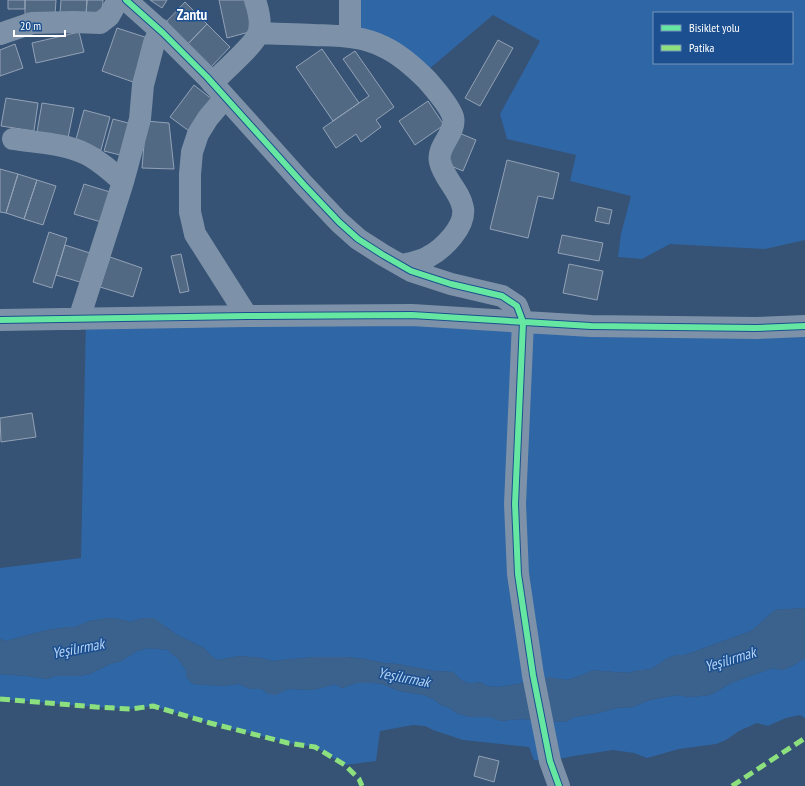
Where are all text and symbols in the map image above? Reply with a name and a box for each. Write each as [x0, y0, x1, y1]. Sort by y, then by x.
district label: Zantu [177, 5, 208, 24]
scale bar [14, 12, 65, 38]
legend [653, 12, 793, 64]
text: 20 m [20, 18, 41, 33]
text: Bisiklet yolu [689, 20, 740, 35]
text: Patika [689, 40, 714, 55]
water label: Yeşilırmak [50, 633, 108, 662]
water label: Yeşilırmak [702, 642, 760, 676]
water label: Yeşilırmak [376, 663, 434, 692]

